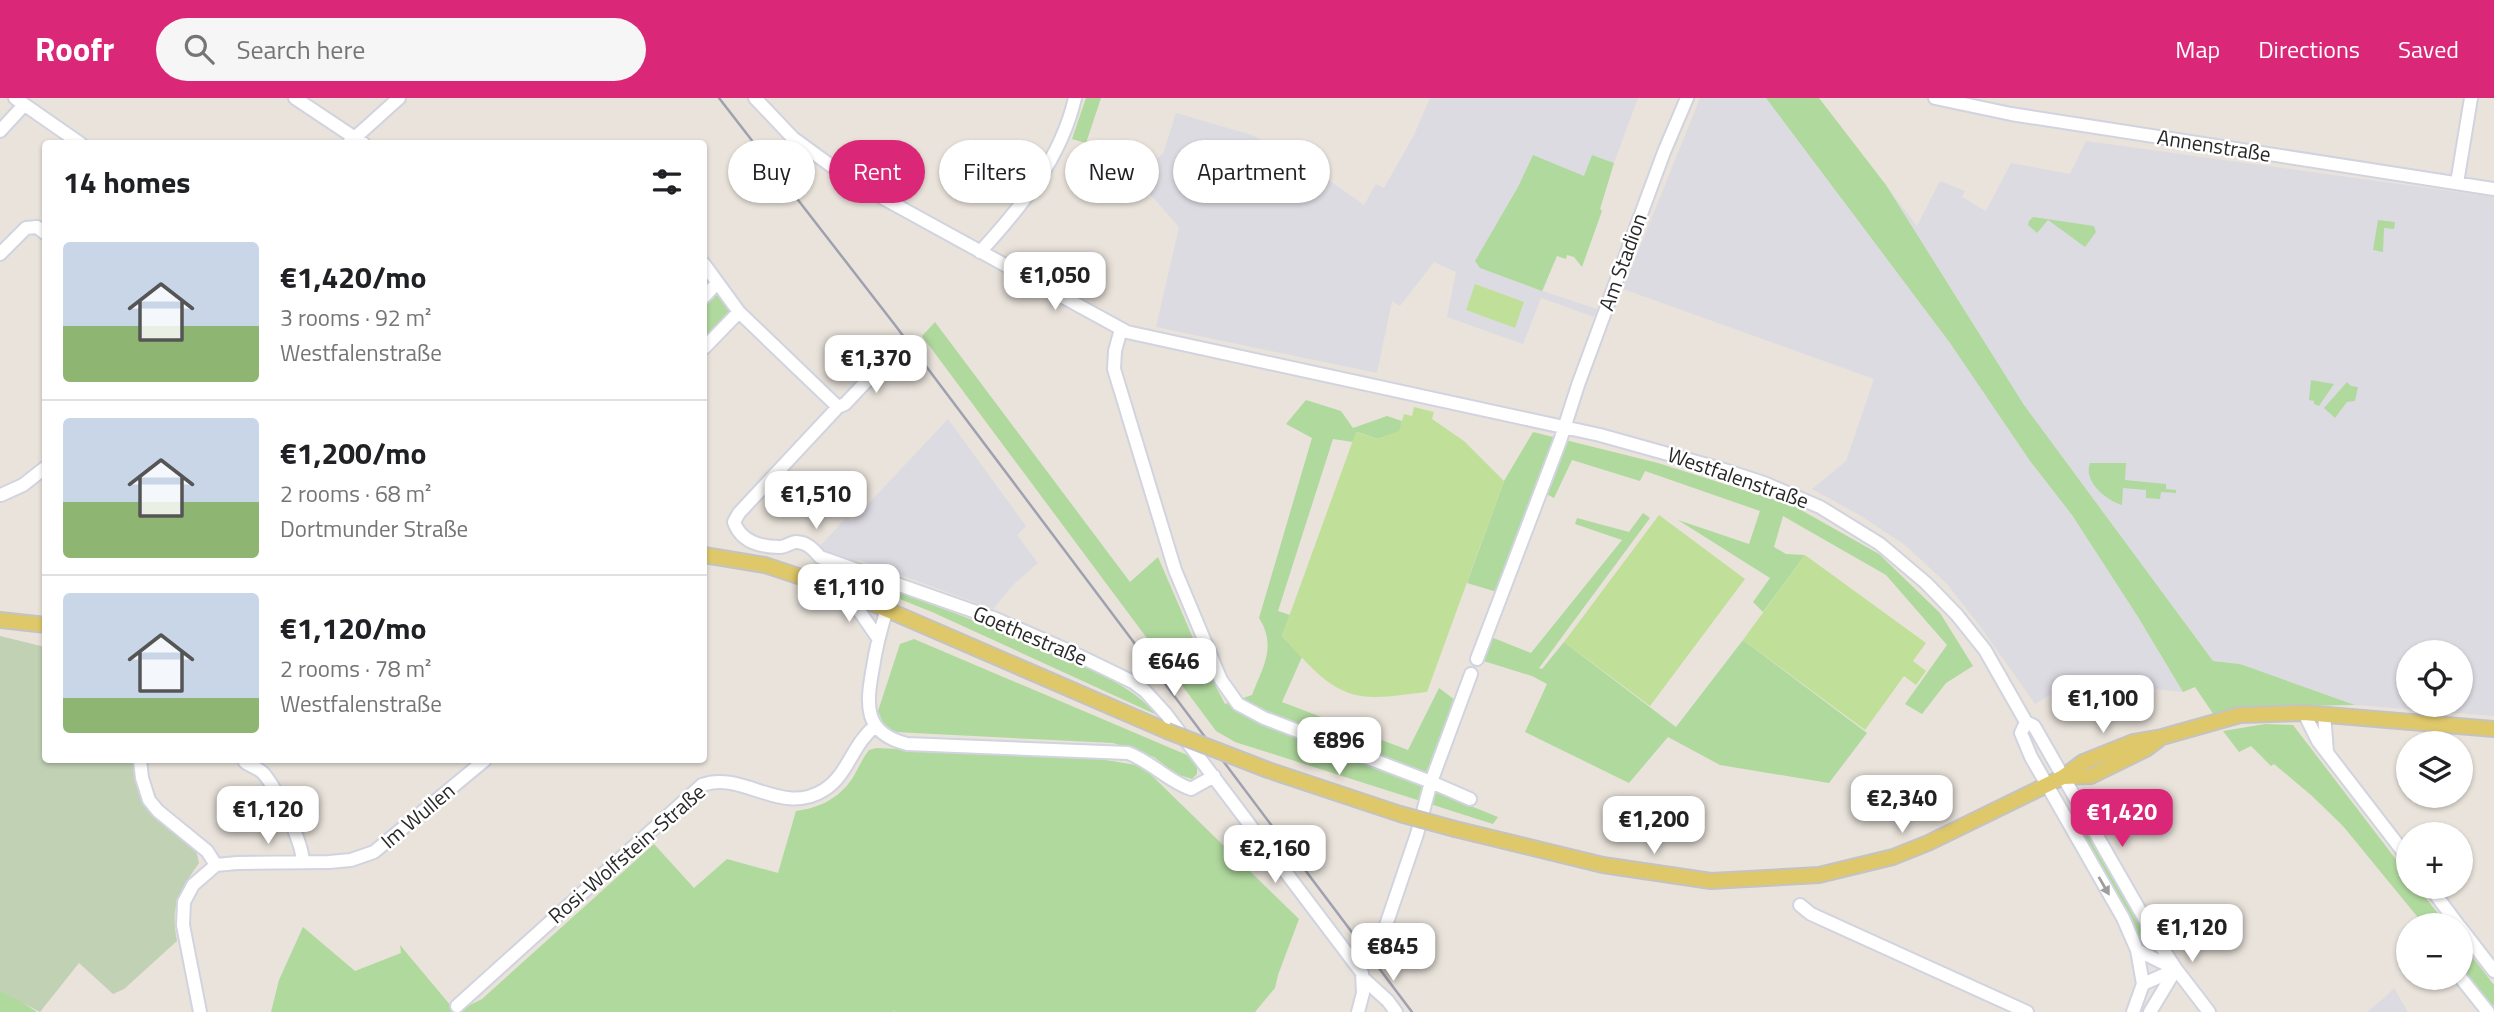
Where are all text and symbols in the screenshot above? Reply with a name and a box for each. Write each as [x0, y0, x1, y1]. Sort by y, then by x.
search box [156, 18, 646, 81]
text: Roofr [35, 24, 114, 74]
icon: search [180, 30, 218, 68]
text: Search here [236, 30, 365, 69]
text: Map [2175, 31, 2220, 67]
text: Directions [2258, 31, 2360, 67]
text: Saved [2398, 31, 2459, 67]
street label: Annenstraße [2155, 120, 2273, 170]
chip: Buy [728, 140, 815, 203]
chip: Rent [829, 140, 925, 203]
chip: Filters [939, 140, 1051, 203]
chip: New [1065, 140, 1159, 203]
chip: Apartment [1173, 140, 1330, 203]
text: 14 homes [63, 159, 190, 205]
icon: filters [648, 163, 686, 201]
street label: Am Stadion [1590, 208, 1655, 315]
pin: €1,050 [998, 252, 1112, 312]
text: €1,420/mo [280, 254, 426, 300]
text: €1,050 [1020, 257, 1090, 292]
icon: home [119, 270, 203, 354]
text: 3 rooms · 92 m² [280, 300, 431, 335]
text: Westfalenstraße [280, 335, 442, 370]
pin: €1,370 [819, 336, 933, 395]
text: €1,370 [841, 340, 911, 375]
text: €1,200/mo [280, 430, 426, 476]
street label: Westfalenstraße [1663, 438, 1813, 516]
icon: home [119, 446, 203, 530]
pin: €1,510 [759, 472, 873, 531]
text: 2 rooms · 68 m² [280, 476, 431, 511]
text: €1,510 [781, 476, 851, 511]
text: Dortmunder Straße [280, 511, 468, 546]
pin: €1,110 [792, 564, 906, 624]
text: €1,110 [814, 569, 884, 604]
street label: Goethestraße [968, 597, 1093, 674]
text: €1,120/mo [280, 605, 426, 651]
icon: home [119, 621, 203, 705]
pin: €646 [1133, 638, 1215, 698]
map controls [2396, 640, 2473, 990]
button: locate [2396, 640, 2473, 717]
text: €646 [1148, 643, 1200, 678]
text: 2 rooms · 78 m² [280, 651, 431, 686]
pin: €1,100 [2046, 676, 2160, 735]
text: €1,100 [2068, 680, 2138, 715]
text: Westfalenstraße [280, 686, 442, 721]
pin: €896 [1298, 718, 1380, 777]
text: €896 [1313, 722, 1365, 757]
button: layers [2396, 731, 2473, 808]
street label: Im Wullen [373, 775, 462, 856]
street label: Rosi-Wolfstein-Straße [541, 776, 712, 931]
pin: €2,340 [1845, 776, 1959, 835]
text: €2,340 [1867, 780, 1937, 815]
pin: €1,120 [211, 786, 325, 846]
pin: €1,420 [2065, 790, 2179, 849]
text: €1,120 [233, 791, 303, 826]
text: €1,420 [2087, 794, 2157, 829]
pin: €1,200 [1597, 796, 1711, 856]
text: €1,200 [1619, 801, 1689, 836]
button: + [2396, 822, 2473, 899]
pin: €2,160 [1218, 826, 1332, 885]
text: €2,160 [1240, 830, 1310, 865]
one-way arrow [2098, 877, 2110, 896]
pin: €1,120 [2135, 904, 2249, 964]
text: €1,120 [2157, 909, 2227, 944]
button: − [2396, 913, 2473, 990]
pin: €845 [1352, 924, 1434, 983]
text: €845 [1367, 928, 1419, 963]

